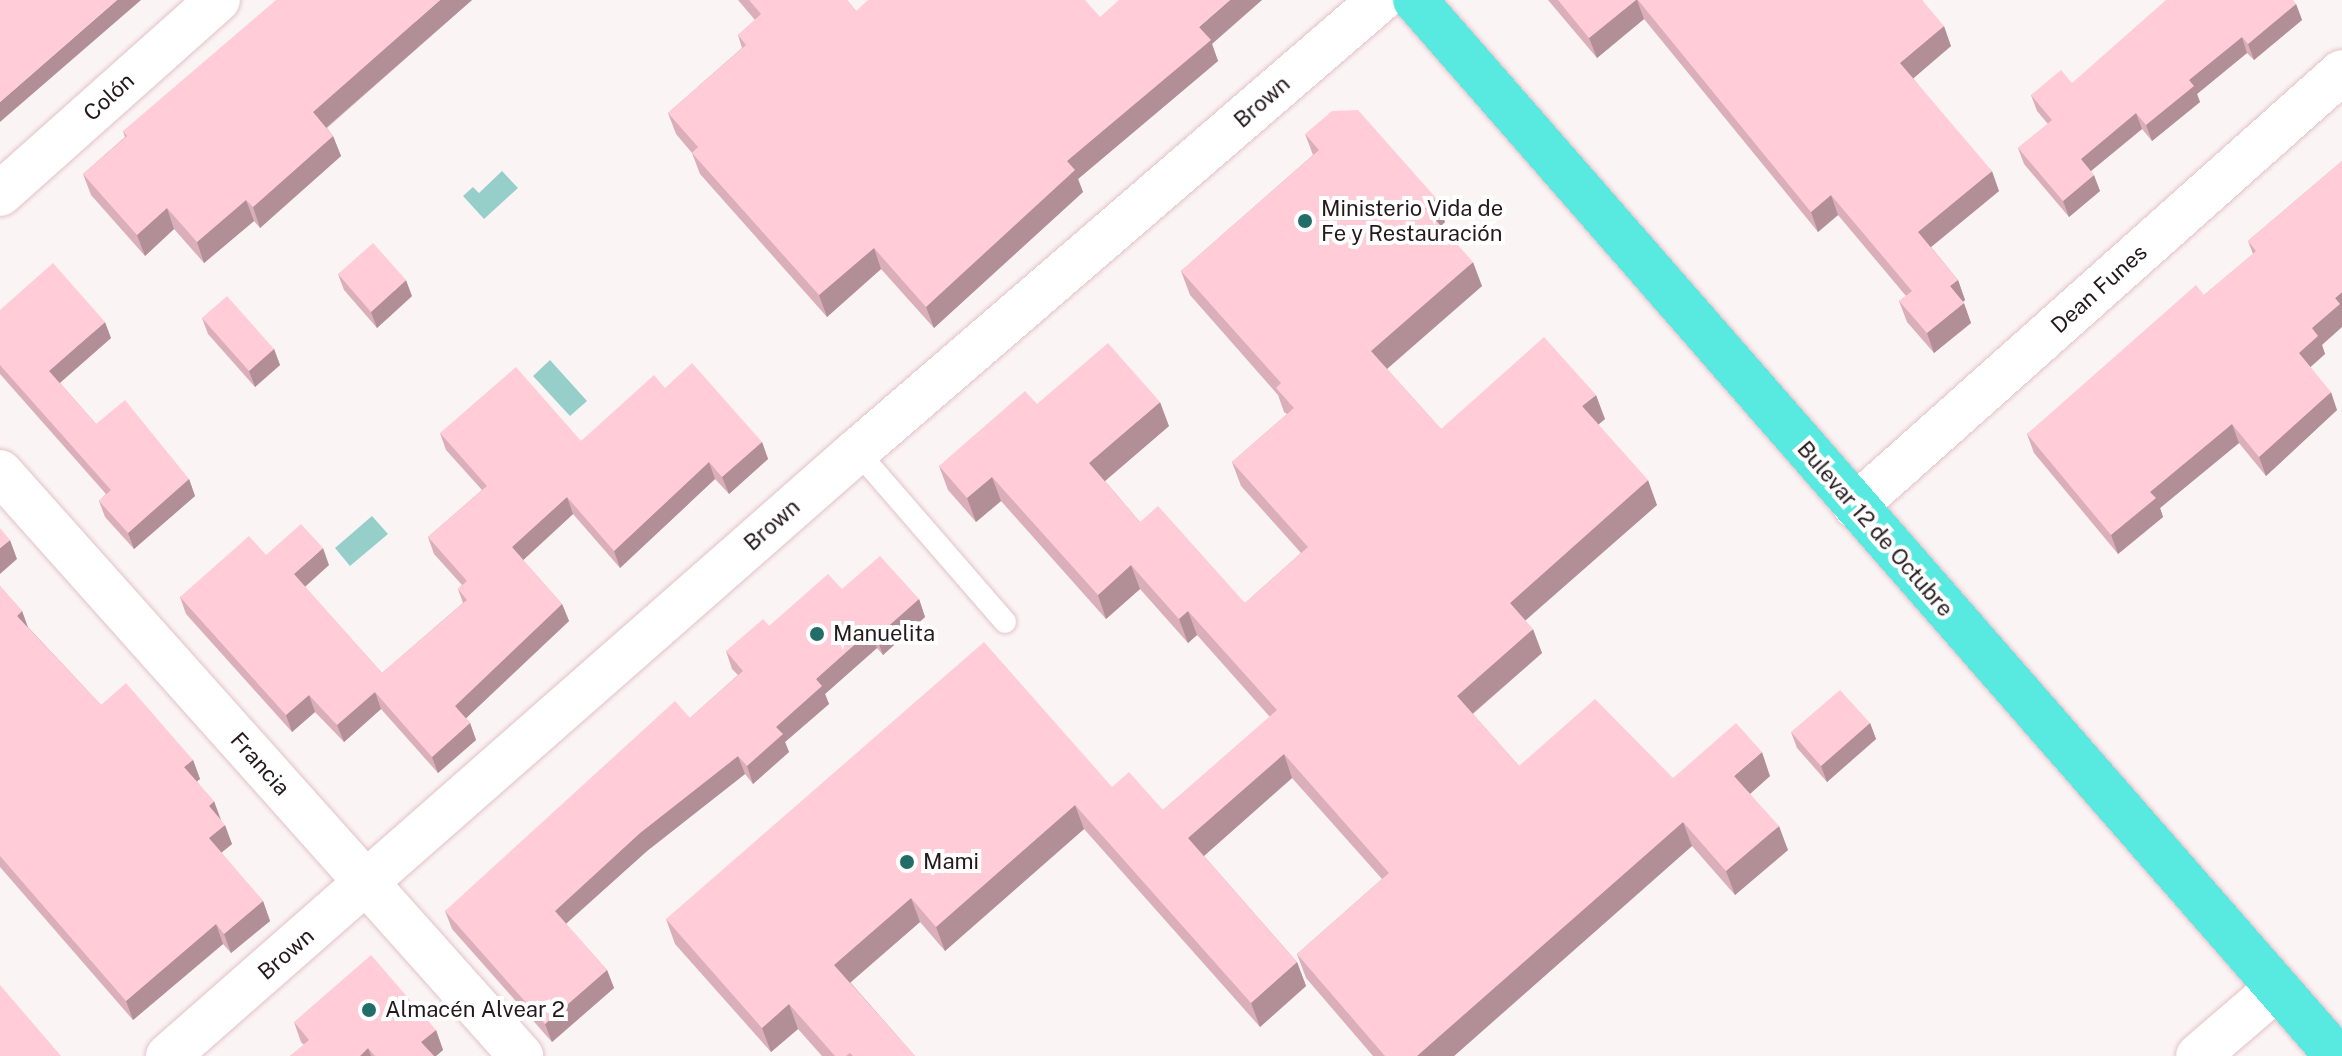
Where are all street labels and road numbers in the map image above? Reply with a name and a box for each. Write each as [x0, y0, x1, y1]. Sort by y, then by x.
street label: Colón [78, 68, 140, 126]
street label: Brown [1229, 71, 1295, 133]
street label: Dean Funes [2046, 239, 2152, 339]
street label: Bulevar 12 de Octubre [1792, 436, 1958, 622]
street label: Brown [739, 494, 805, 556]
street label: Francia [225, 727, 295, 801]
street label: Brown [253, 923, 319, 985]

